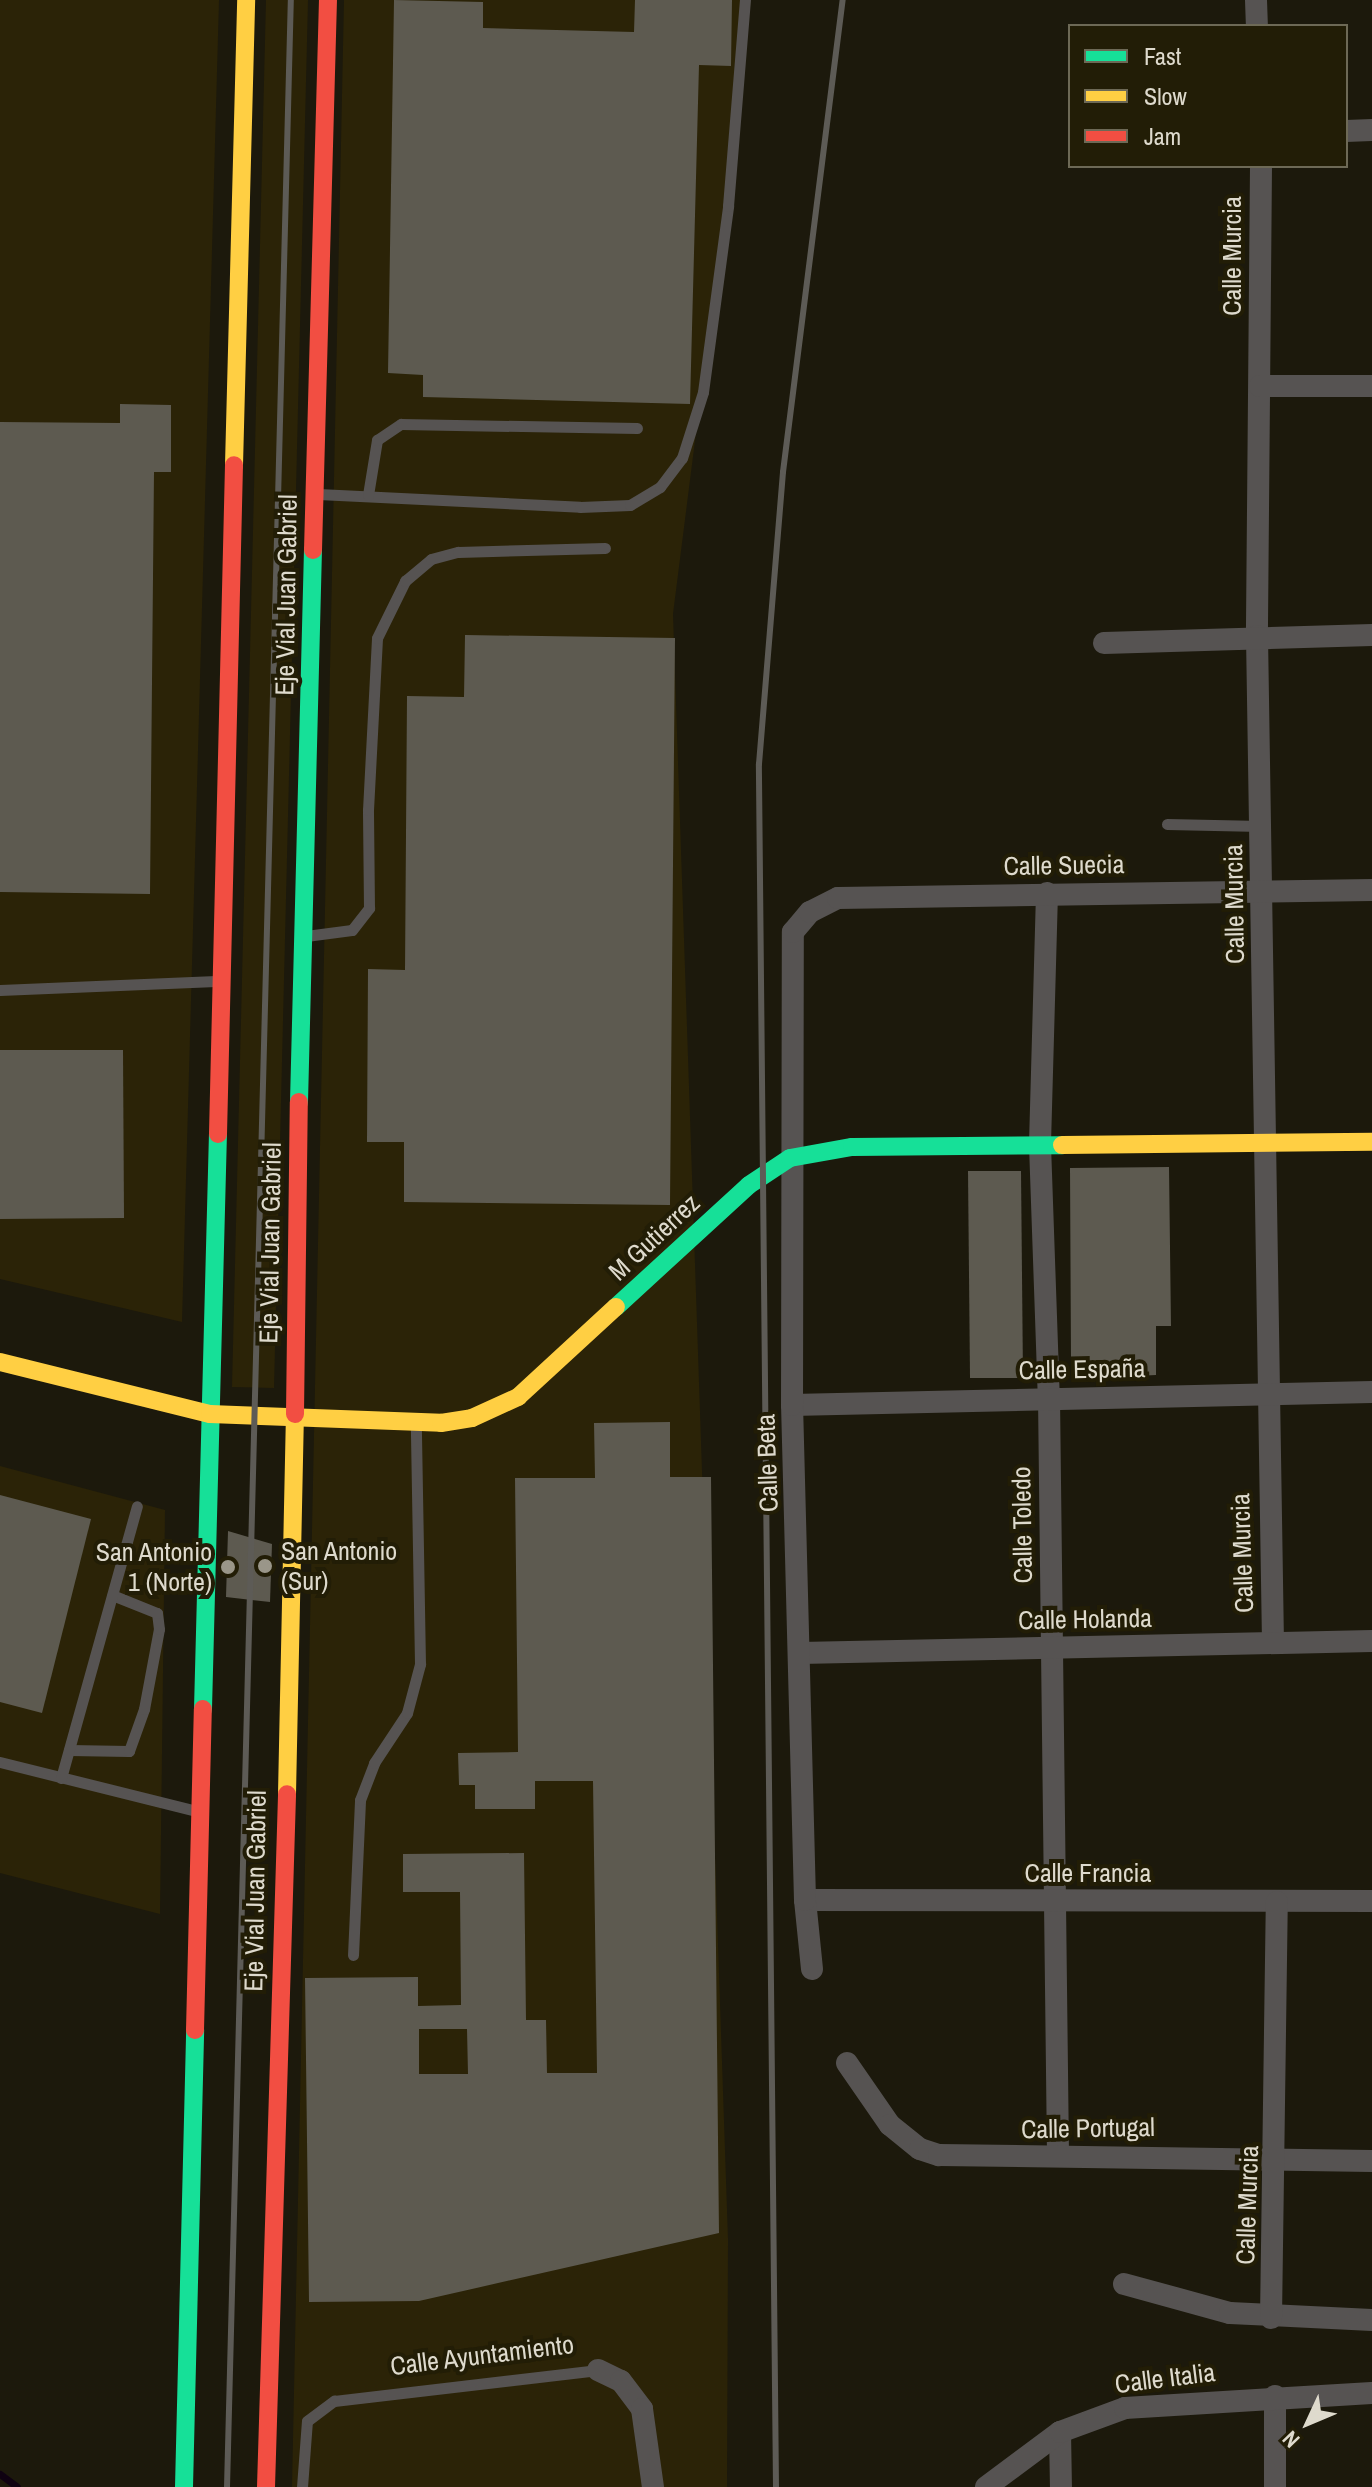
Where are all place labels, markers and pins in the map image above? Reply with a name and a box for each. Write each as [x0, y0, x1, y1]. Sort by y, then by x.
place label: San Antonio (Sur) [281, 1535, 398, 1596]
place label: San Antonio 1 (Norte) [95, 1536, 212, 1598]
marker: San Antonio (Sur) [256, 1557, 274, 1575]
marker: San Antonio 1 (Norte) [219, 1558, 237, 1576]

